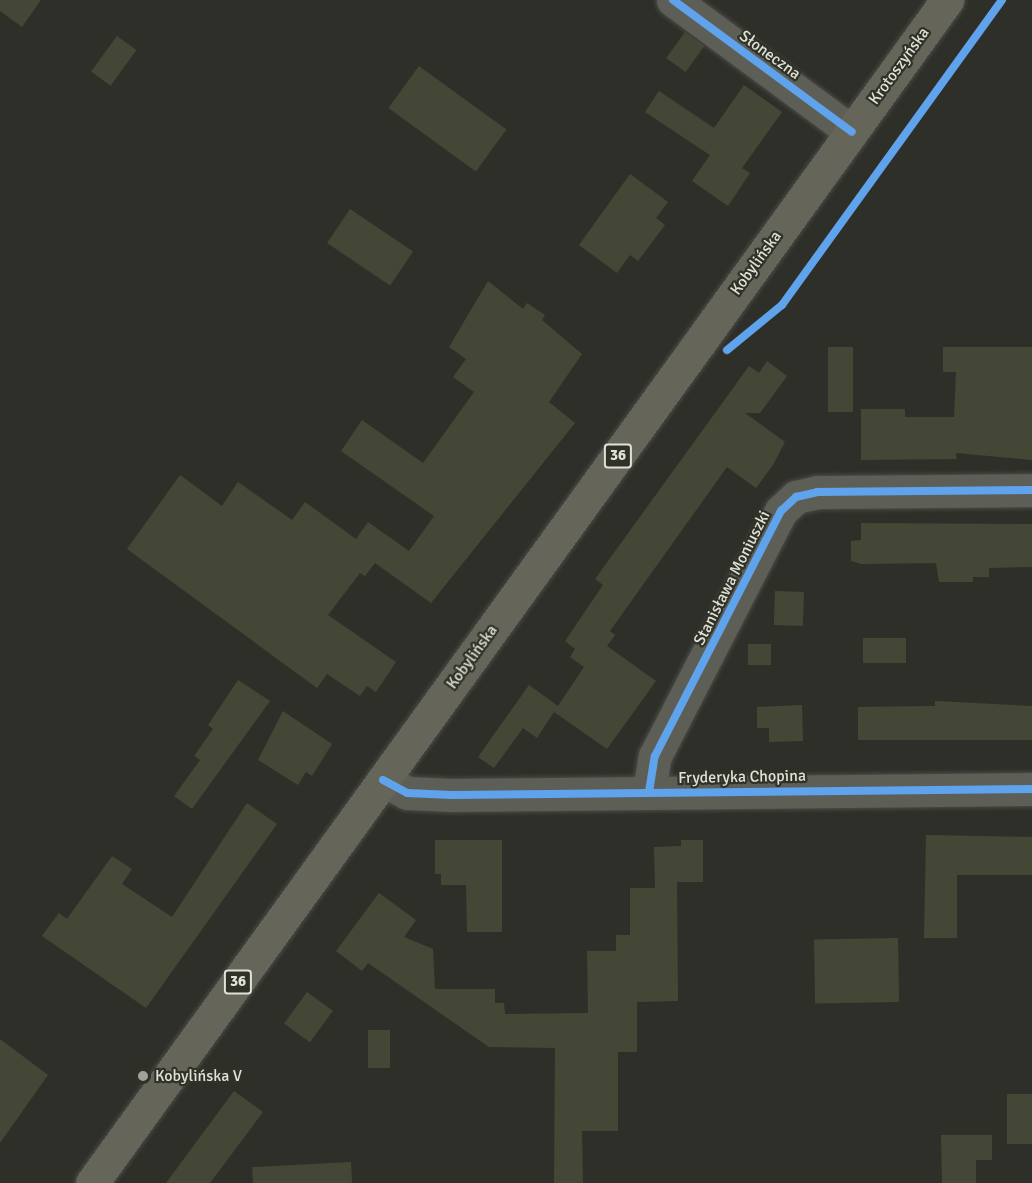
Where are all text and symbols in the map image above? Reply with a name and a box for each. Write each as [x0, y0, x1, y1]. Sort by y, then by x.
street label: Krotoszyńska [865, 24, 933, 108]
street label: Słoneczna [736, 26, 804, 84]
street label: Kobylińska [726, 227, 786, 299]
road number: 36 [603, 444, 633, 468]
street label: Stanisława Moniuszki [690, 508, 774, 648]
street label: Kobylińska [442, 621, 502, 693]
street label: Fryderyka Chopina [678, 766, 806, 788]
road number: 36 [223, 970, 253, 994]
place label: Kobylińska V [155, 1066, 242, 1086]
marker: Kobylińska V [136, 1069, 150, 1083]

